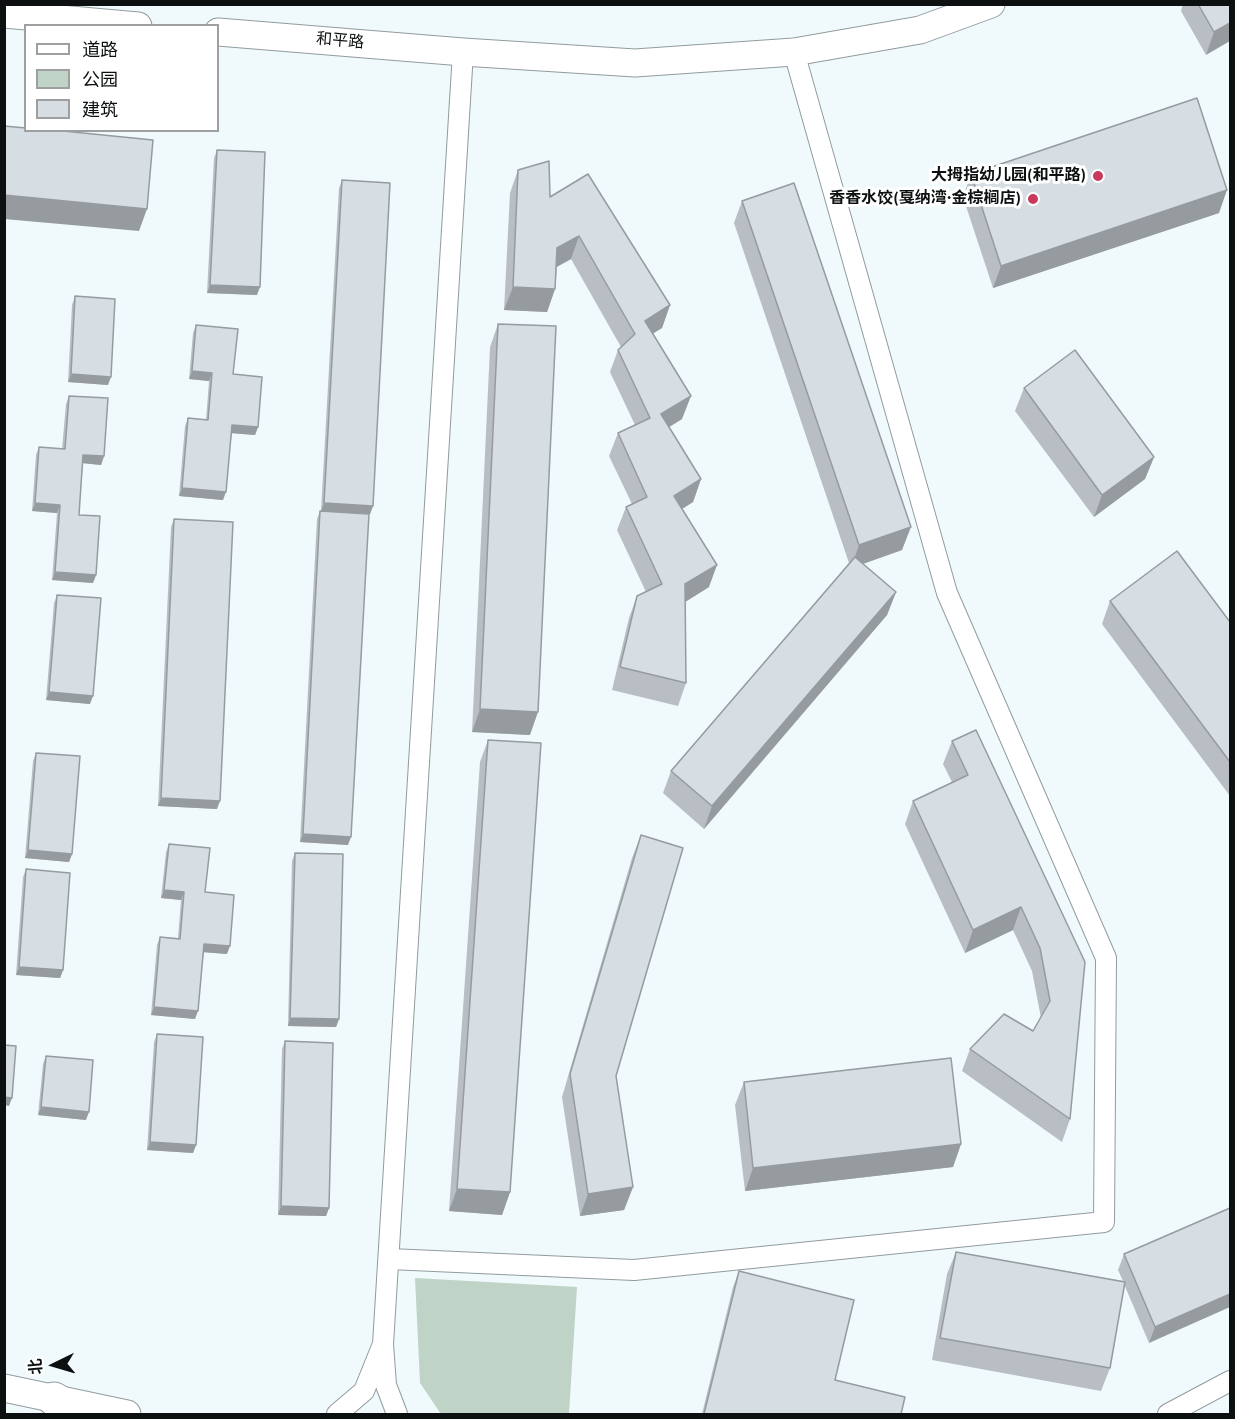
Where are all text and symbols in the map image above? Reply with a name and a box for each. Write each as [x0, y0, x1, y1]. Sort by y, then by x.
legend [24, 24, 219, 132]
street label: 和平路 [315, 30, 365, 54]
text: 道路 [82, 38, 118, 63]
text: 公园 [82, 68, 118, 93]
text: 建筑 [82, 98, 118, 123]
place label: 大拇指幼儿园(和平路) [931, 166, 1086, 186]
marker: 大拇指幼儿园(和平路) [1091, 169, 1105, 183]
place label: 香香水饺(戛纳湾·金棕榈店) [829, 189, 1021, 209]
marker: 香香水饺(戛纳湾·金棕榈店) [1026, 192, 1040, 206]
north arrow [24, 1335, 84, 1395]
text: 北 [24, 1358, 48, 1376]

